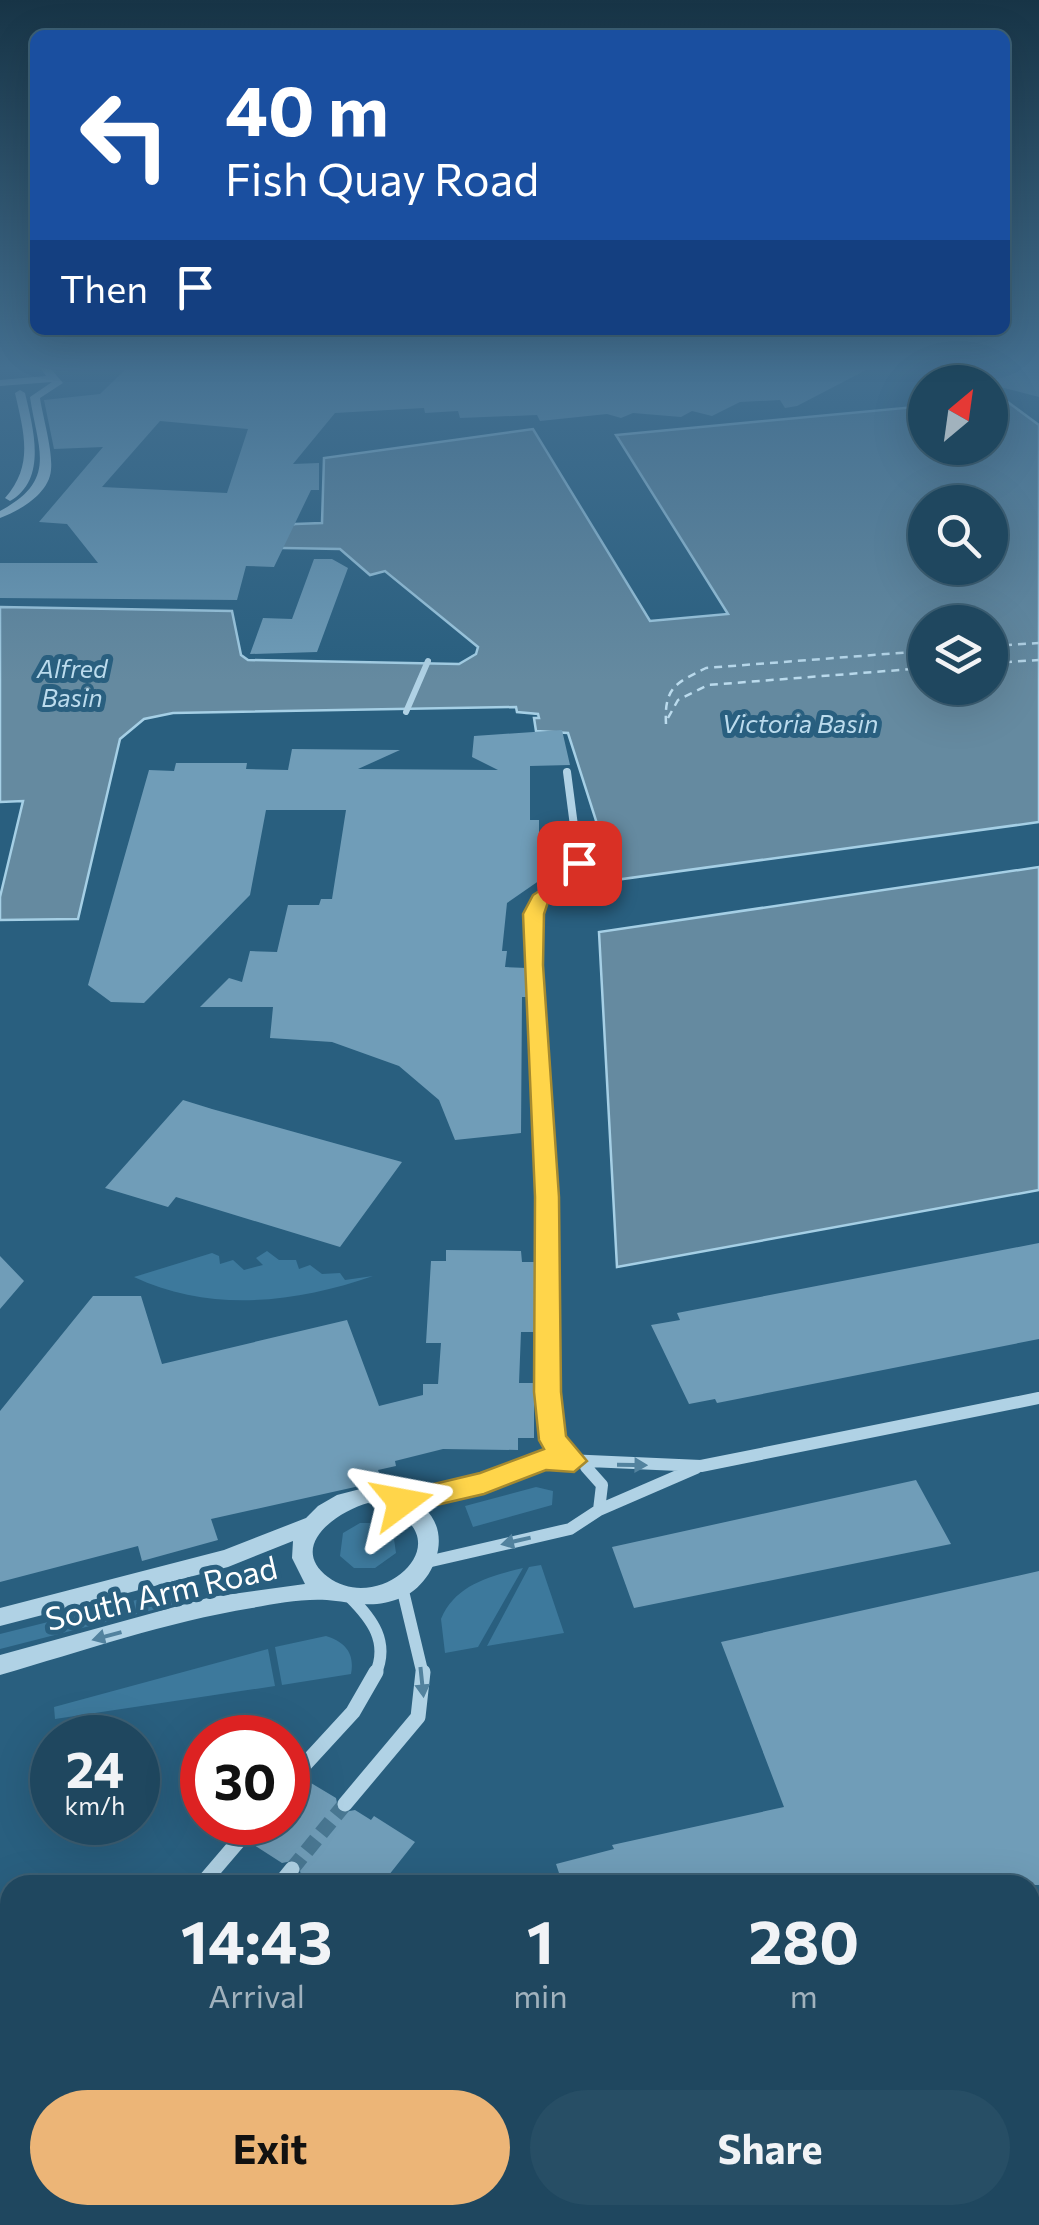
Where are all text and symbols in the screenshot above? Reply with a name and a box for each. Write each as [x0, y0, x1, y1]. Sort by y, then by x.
text: 40 m [225, 65, 389, 150]
icon: left [60, 70, 190, 200]
text: Fish Quay Road [225, 150, 539, 205]
icon: arrive [168, 260, 223, 315]
text: Then [60, 264, 148, 311]
north arrow [908, 365, 1008, 465]
map controls [908, 365, 1008, 705]
button: search [908, 485, 1008, 585]
button: layers [908, 605, 1008, 705]
water label: Alfred Basin [36, 653, 109, 712]
water label: Victoria Basin [722, 708, 878, 738]
pin [537, 821, 622, 906]
icon: arrive [552, 836, 607, 891]
position arrow [350, 1450, 454, 1554]
one-way arrow [616, 1457, 648, 1473]
one-way arrow [500, 1534, 531, 1549]
street label: South Arm Road [41, 1546, 281, 1638]
one-way arrow [91, 1629, 122, 1645]
one-way arrow [414, 1666, 430, 1698]
speed limit sign: 30 [180, 1715, 310, 1845]
text: 24 [66, 1737, 124, 1798]
text: km/h [65, 1790, 125, 1820]
text: 14:43 [181, 1903, 332, 1976]
text: 1 [527, 1903, 554, 1976]
text: 280 [748, 1903, 859, 1976]
text: Arrival [208, 1975, 305, 2015]
text: min [513, 1975, 568, 2015]
text: m [790, 1975, 818, 2015]
button: Exit [30, 2090, 510, 2205]
button: Share [530, 2090, 1010, 2205]

